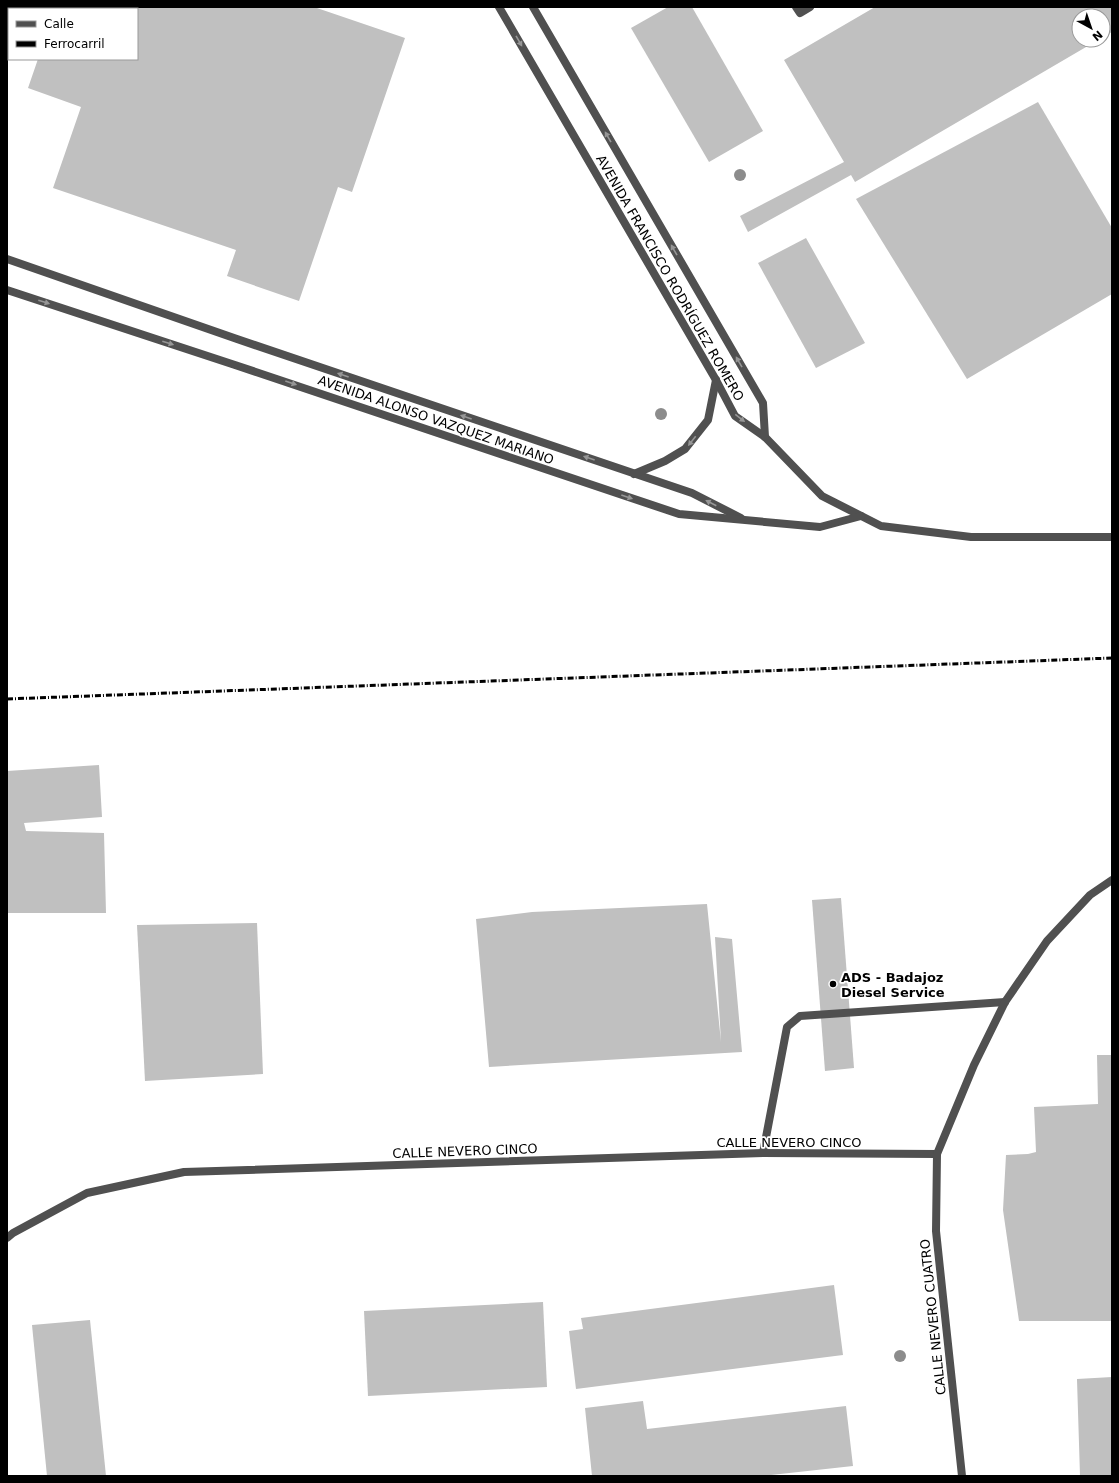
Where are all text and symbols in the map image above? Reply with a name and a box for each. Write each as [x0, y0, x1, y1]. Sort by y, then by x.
legend [8, 8, 138, 60]
north arrow [1071, 8, 1111, 48]
text: Calle [44, 17, 74, 31]
text: N [1089, 27, 1105, 43]
one-way arrow [516, 35, 523, 47]
text: Ferrocarril [44, 37, 105, 51]
one-way arrow [605, 131, 612, 143]
street label: AVENIDA FRANCISCO RODRÍGUEZ ROMERO [593, 152, 747, 404]
one-way arrow [670, 244, 677, 256]
one-way arrow [38, 300, 50, 306]
one-way arrow [162, 340, 174, 346]
one-way arrow [735, 356, 742, 368]
street label: AVENIDA ALONSO VAZQUEZ MARIANO [316, 372, 556, 468]
one-way arrow [336, 372, 348, 378]
one-way arrow [286, 381, 298, 387]
one-way arrow [459, 413, 471, 419]
one-way arrow [734, 414, 745, 423]
one-way arrow [688, 435, 696, 446]
one-way arrow [582, 455, 594, 461]
one-way arrow [621, 494, 633, 500]
one-way arrow [705, 500, 716, 506]
place label: ADS - Badajoz Diesel Service [841, 970, 945, 1000]
marker: ADS - Badajoz Diesel Service [828, 979, 838, 989]
street label: CALLE NEVERO CINCO [716, 1135, 862, 1150]
street label: CALLE NEVERO CINCO [392, 1141, 538, 1161]
street label: CALLE NEVERO CUATRO [917, 1238, 949, 1396]

